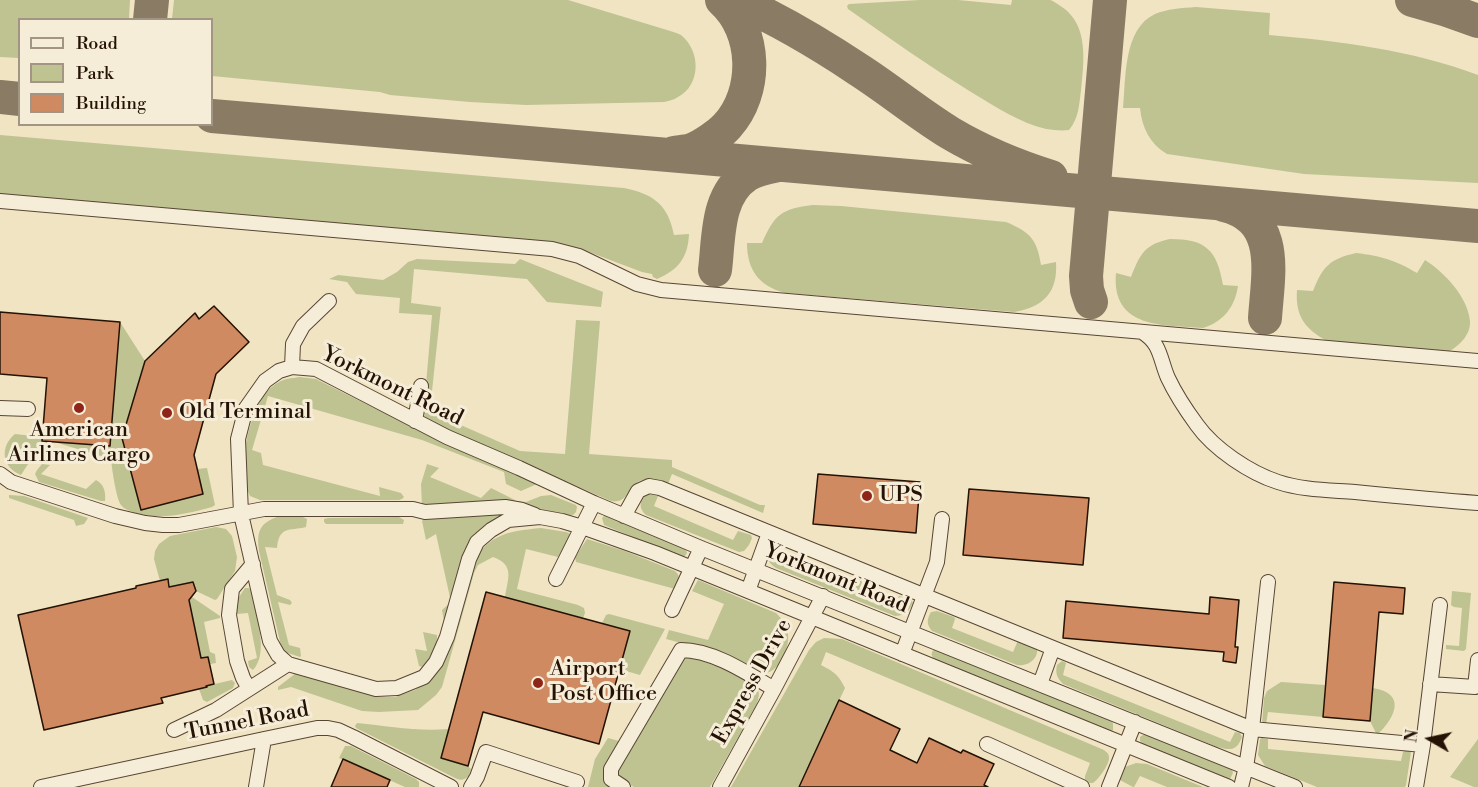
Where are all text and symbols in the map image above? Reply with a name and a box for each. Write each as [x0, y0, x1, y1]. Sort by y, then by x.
legend [18, 18, 213, 126]
text: Road [76, 32, 118, 55]
text: Park [76, 62, 113, 85]
text: Building [76, 92, 146, 115]
street label: Yorkmont Road [317, 341, 467, 433]
place label: Old Terminal [179, 400, 312, 426]
marker: American Airlines Cargo [72, 401, 86, 415]
marker: Old Terminal [160, 406, 174, 420]
place label: American Airlines Cargo [8, 418, 150, 470]
place label: UPS [879, 483, 923, 509]
marker: UPS [860, 489, 874, 503]
street label: Yorkmont Road [760, 538, 912, 620]
street label: Express Drive [708, 615, 798, 749]
place label: Airport Post Office [550, 657, 657, 708]
marker: Airport Post Office [531, 676, 545, 690]
street label: Tunnel Road [183, 697, 311, 747]
north arrow [1400, 709, 1460, 769]
text: N [1401, 728, 1423, 744]

